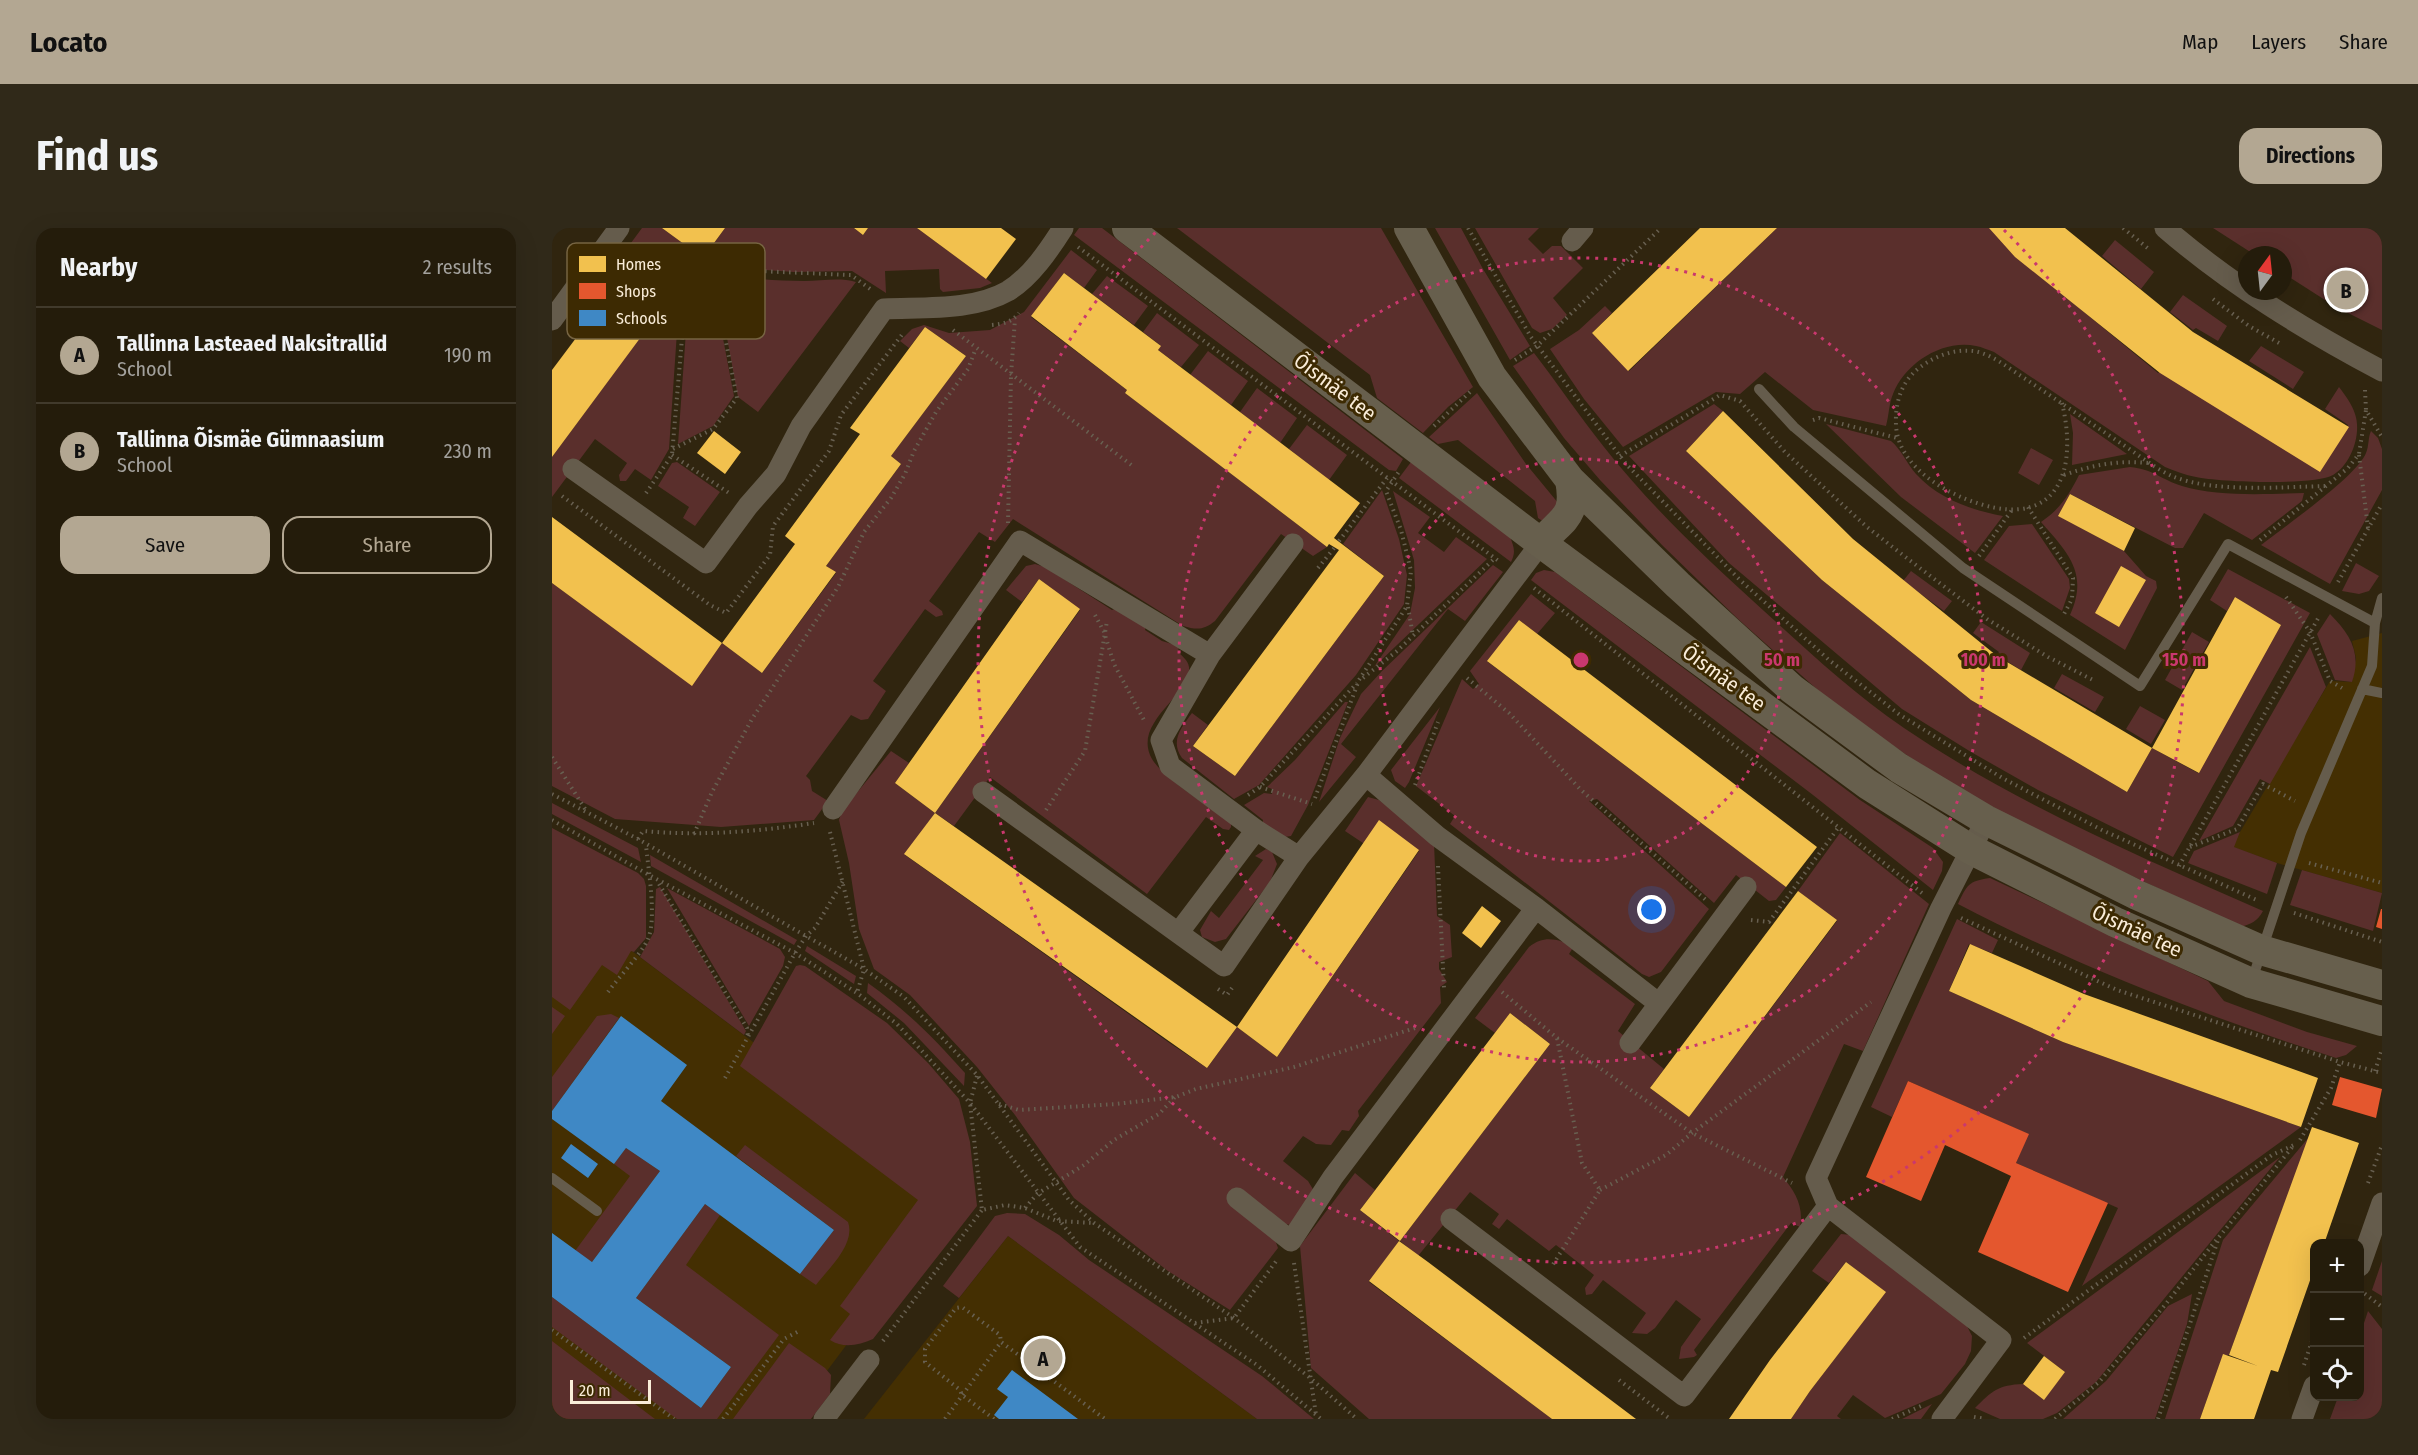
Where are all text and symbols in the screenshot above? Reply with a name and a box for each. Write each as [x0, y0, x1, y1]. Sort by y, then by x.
text: Locato [30, 26, 108, 59]
text: Map [2182, 29, 2218, 55]
text: Layers [2251, 29, 2306, 55]
text: Share [2339, 29, 2388, 55]
button: Directions [2239, 128, 2382, 184]
text: Find us [36, 131, 158, 181]
legend [567, 243, 765, 339]
north arrow [2238, 246, 2292, 300]
text: Nearby [60, 252, 137, 283]
text: 2 results [423, 255, 492, 279]
text: Homes [616, 255, 661, 274]
pin: B [2326, 268, 2366, 312]
text: Shops [616, 282, 656, 301]
text: Schools [616, 309, 667, 328]
text: Tallinna Lasteaed Naksitrallid [117, 330, 387, 357]
text: A [74, 343, 85, 367]
text: 190 m [444, 343, 492, 367]
street label: Õismäe tee [1289, 348, 1381, 426]
text: School [117, 357, 172, 381]
text: Tallinna Õismäe Gümnaasium [117, 426, 384, 453]
text: B [74, 439, 85, 463]
text: 230 m [444, 439, 492, 463]
text: School [117, 453, 172, 477]
button: Save [60, 516, 270, 574]
button: Share [282, 516, 492, 574]
street label: Õismäe tee [1677, 639, 1771, 717]
text: 50 m [1764, 649, 1800, 671]
text: 100 m [1961, 649, 2005, 671]
text: 150 m [2162, 649, 2206, 671]
centre of rings [1571, 650, 1591, 670]
your location [1637, 895, 1666, 924]
street label: Õismäe tee [2088, 899, 2186, 963]
map controls [2310, 1239, 2364, 1401]
button: + [2310, 1239, 2364, 1293]
button: − [2310, 1293, 2364, 1347]
pin: A [1024, 1336, 1062, 1380]
button: locate [2310, 1347, 2364, 1401]
scale bar [570, 1377, 651, 1404]
text: 20 m [579, 1381, 610, 1400]

